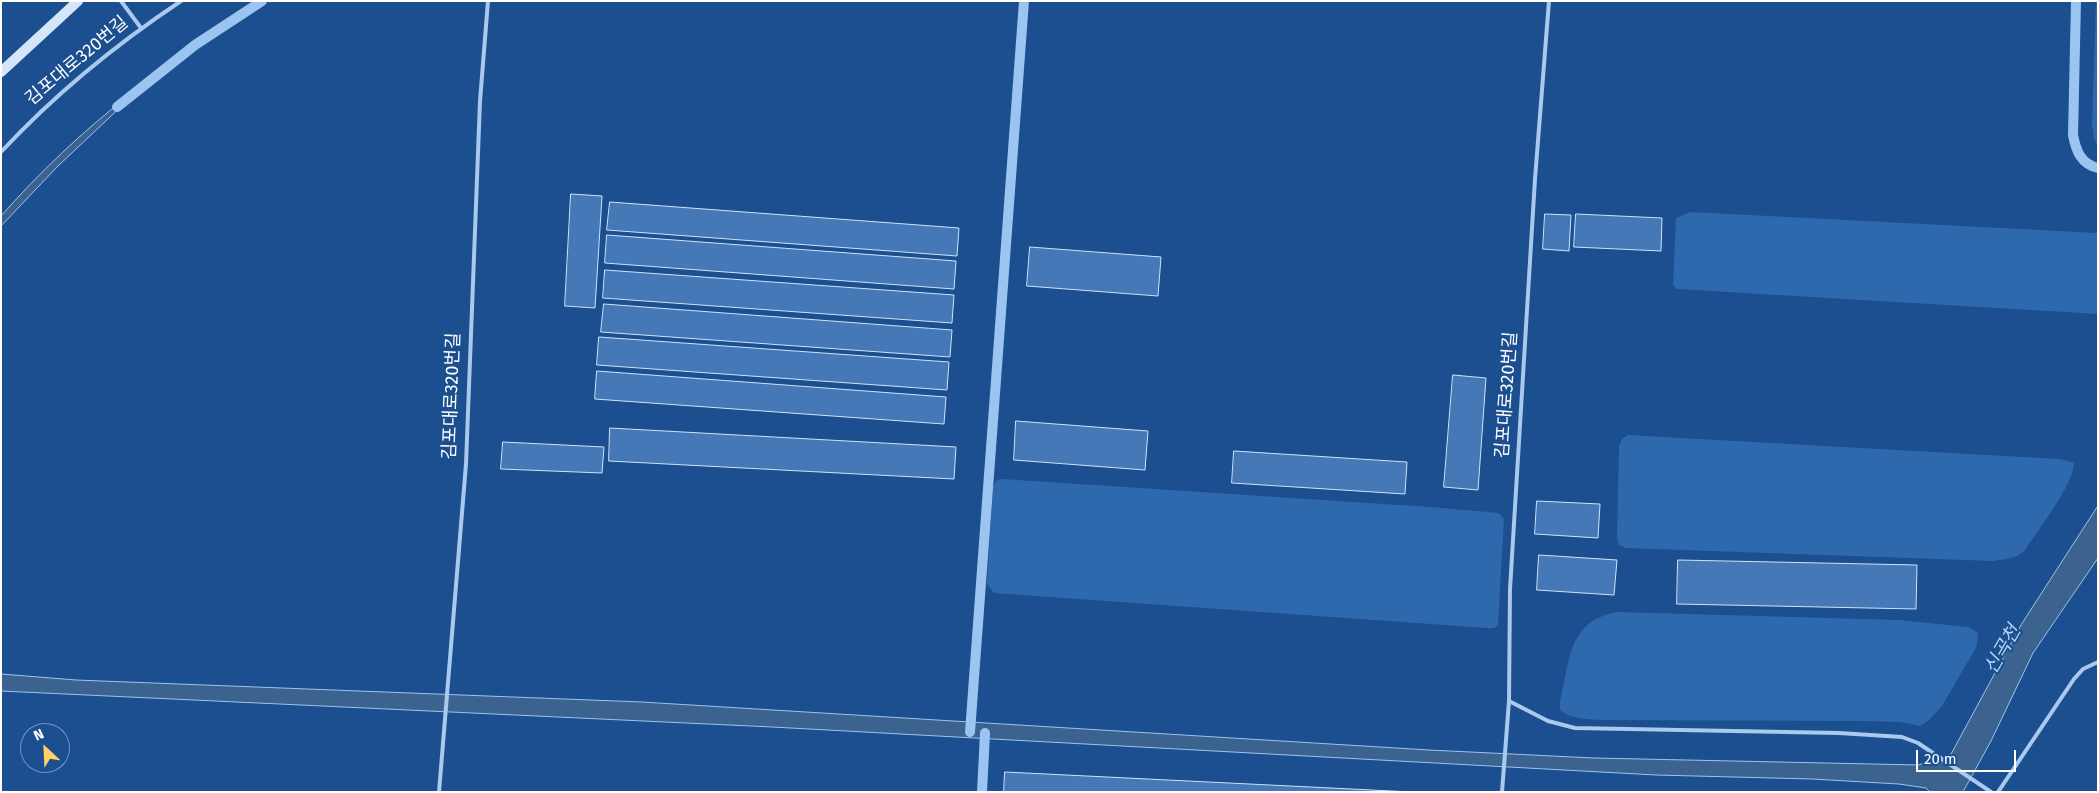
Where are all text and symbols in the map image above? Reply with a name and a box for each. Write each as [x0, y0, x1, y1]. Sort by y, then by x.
street label: 김포대로320번길 [21, 12, 133, 110]
street label: 김포대로320번길 [1492, 331, 1522, 459]
street label: 김포대로320번길 [439, 332, 465, 460]
water label: 신곡천 [1980, 622, 2026, 678]
north arrow [20, 723, 70, 773]
text: N [31, 725, 47, 745]
scale bar [1919, 740, 2019, 772]
text: 20 m [1924, 750, 1957, 768]

